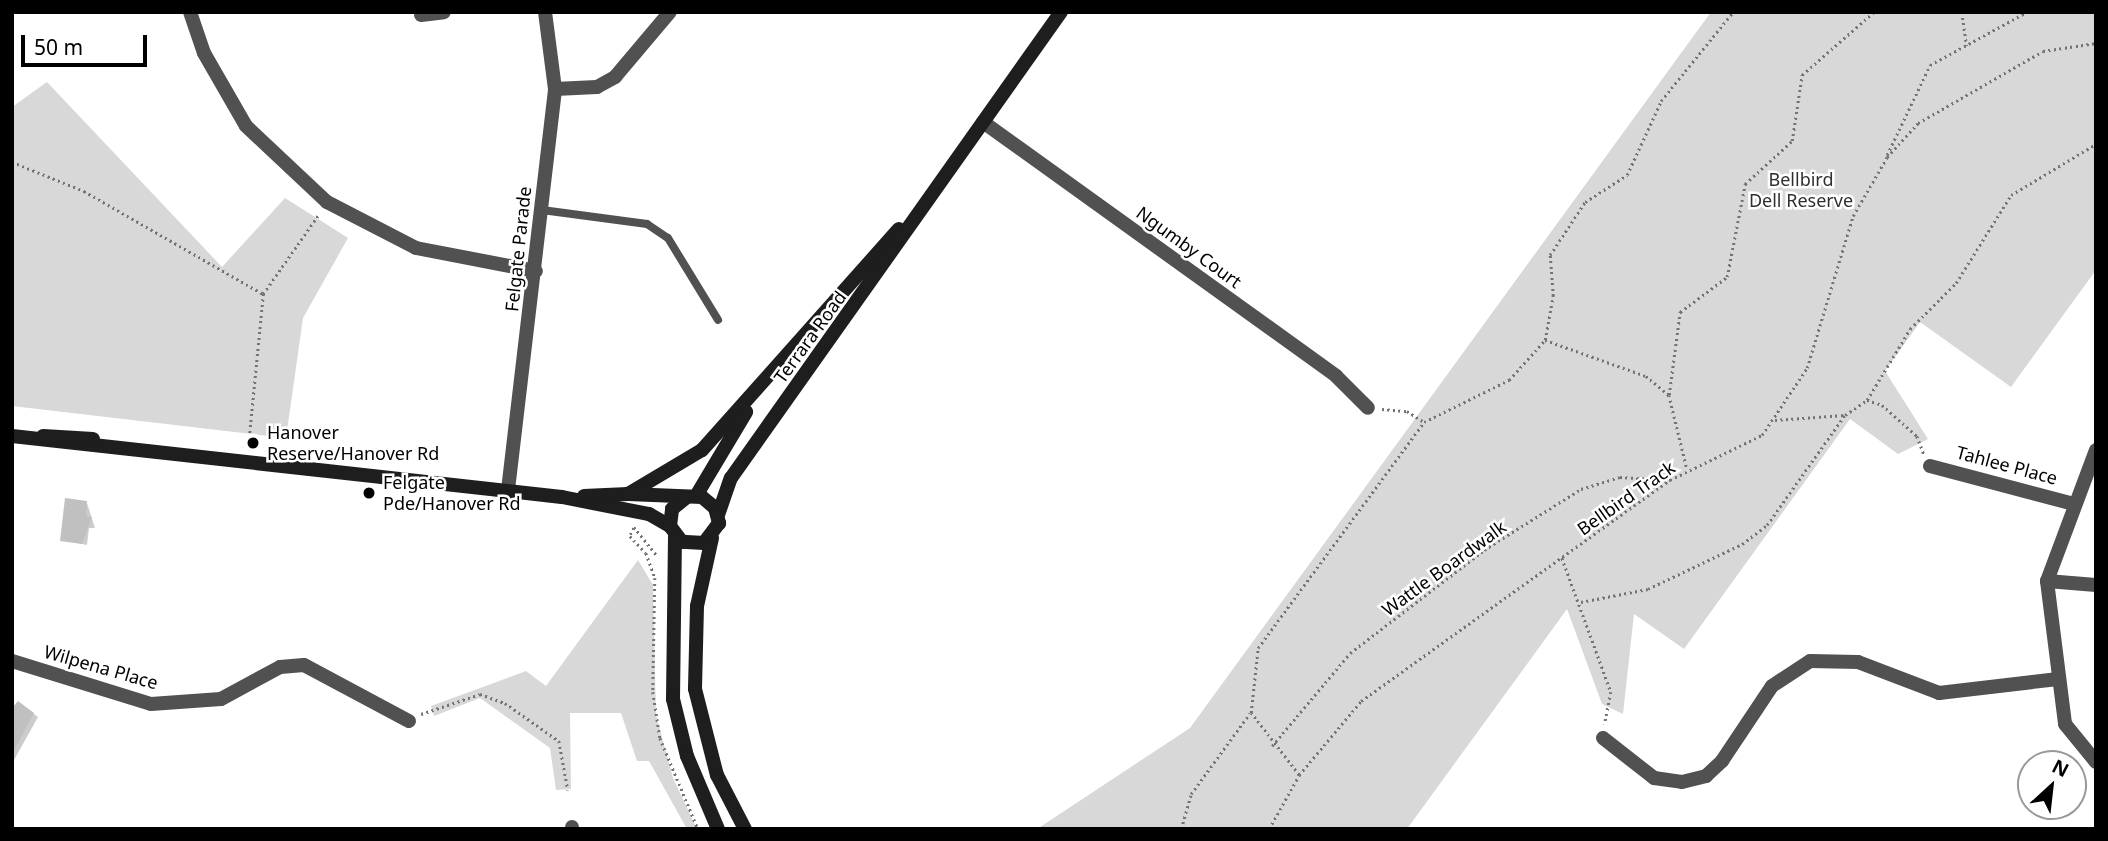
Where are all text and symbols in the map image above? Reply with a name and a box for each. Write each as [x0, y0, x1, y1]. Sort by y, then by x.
scale bar [24, 21, 150, 65]
text: 50 m [34, 33, 83, 61]
park label: Bellbird Dell Reserve [1749, 169, 1853, 212]
street label: Felgate Parade [501, 185, 535, 313]
street label: Ngumby Court [1132, 202, 1246, 292]
street label: Terrara Road [769, 287, 851, 387]
place label: Hanover Reserve/Hanover Rd [267, 422, 439, 464]
marker: Hanover Reserve/Hanover Rd [245, 435, 261, 451]
street label: Tahlee Place [1954, 441, 2060, 489]
street label: Bellbird Track [1573, 456, 1679, 540]
place label: Felgate Pde/Hanover Rd [383, 472, 521, 514]
marker: Felgate Pde/Hanover Rd [361, 485, 377, 501]
street label: Wattle Boardwalk [1378, 516, 1510, 620]
street label: Wilpena Place [42, 640, 160, 694]
north arrow [2017, 750, 2087, 820]
text: N [2048, 753, 2073, 783]

